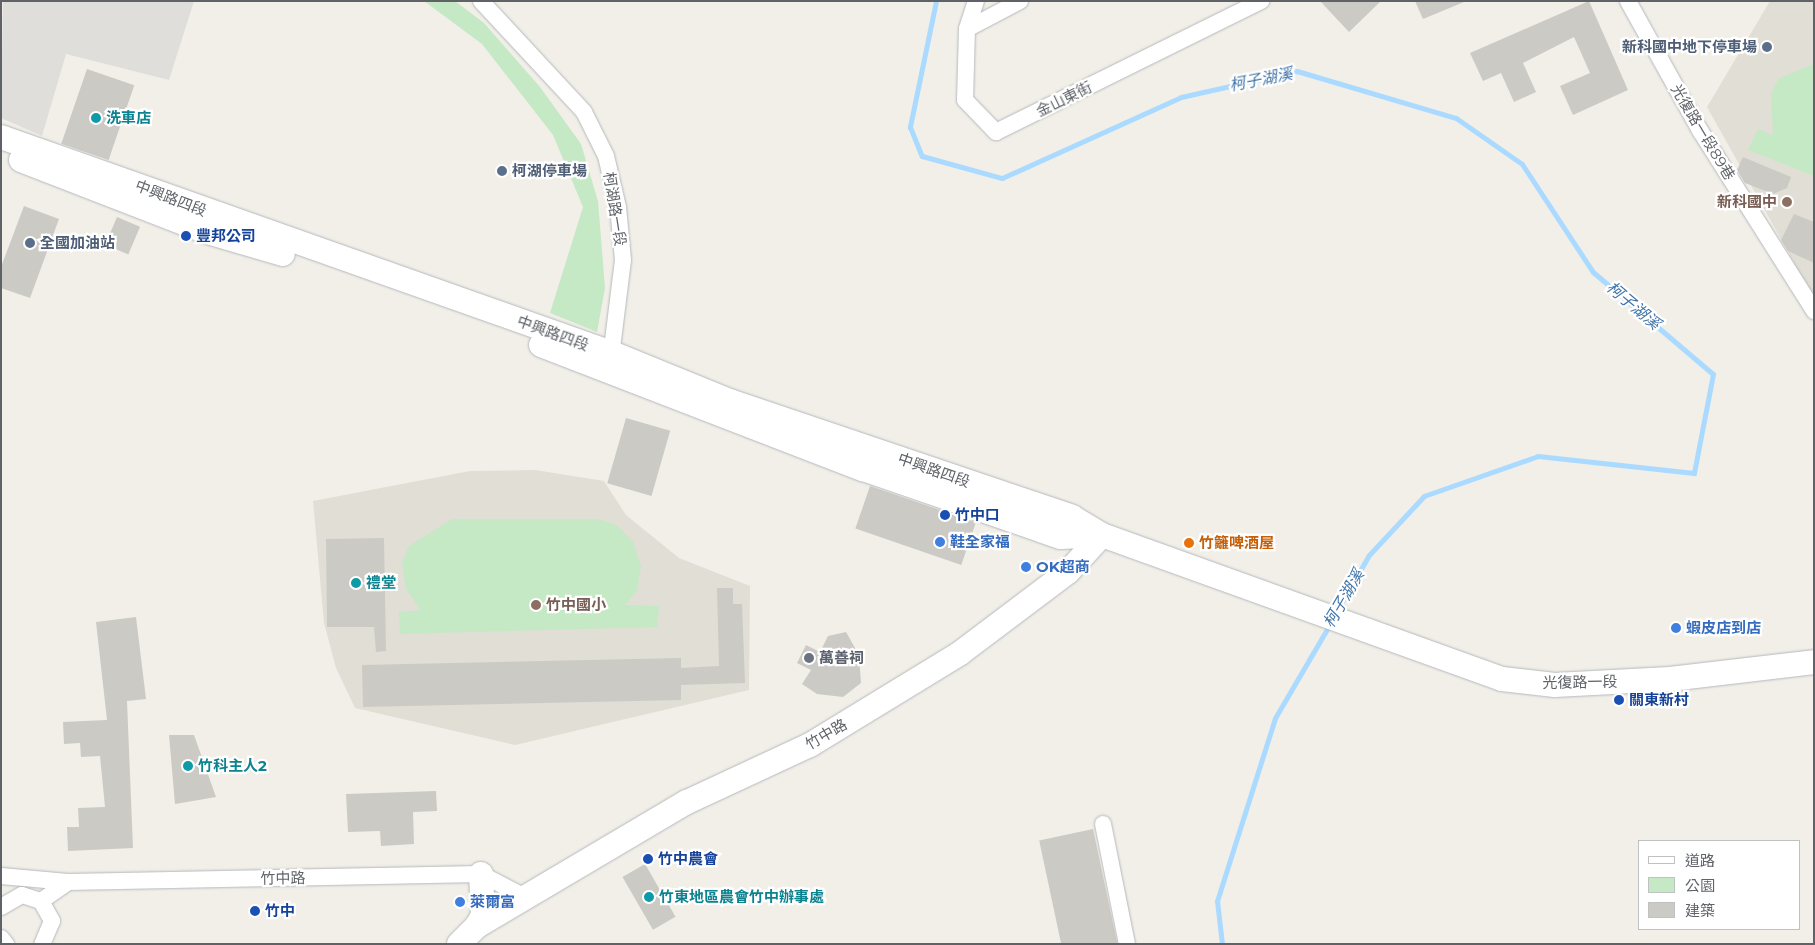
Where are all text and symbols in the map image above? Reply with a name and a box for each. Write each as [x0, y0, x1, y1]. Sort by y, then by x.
place label: 新科國中地下停車場 [1622, 38, 1757, 56]
marker: 新科國中地下停車場 [1761, 41, 1773, 53]
water label: 柯子湖溪 [1228, 64, 1294, 96]
street label: 金山東街 [1033, 78, 1095, 120]
street label: 光復路一段89巷 [1667, 81, 1739, 183]
place label: 洗車店 [106, 109, 151, 127]
marker: 洗車店 [90, 112, 102, 124]
place label: 柯湖停車場 [512, 162, 587, 180]
marker: 柯湖停車場 [496, 165, 508, 177]
street label: 柯湖路一段 [600, 171, 630, 247]
street label: 中興路四段 [133, 176, 209, 220]
place label: 新科國中 [1717, 193, 1777, 211]
marker: 新科國中 [1781, 196, 1793, 208]
place label: 豐邦公司 [196, 227, 256, 245]
marker: 豐邦公司 [180, 230, 192, 242]
place label: 全國加油站 [40, 234, 115, 252]
marker: 全國加油站 [24, 237, 36, 249]
water label: 柯子湖溪 [1602, 278, 1664, 334]
street label: 中興路四段 [515, 312, 591, 354]
street label: 中興路四段 [896, 449, 972, 491]
place label: 竹中口 [955, 506, 1000, 524]
marker: 竹中口 [939, 509, 951, 521]
place label: 鞋全家福 [950, 533, 1010, 551]
place label: 竹籬啤酒屋 [1199, 534, 1274, 552]
marker: 鞋全家福 [934, 536, 946, 548]
marker: 竹籬啤酒屋 [1183, 537, 1195, 549]
place label: OK超商 [1036, 558, 1090, 576]
marker: OK超商 [1020, 561, 1032, 573]
water label: 柯子湖溪 [1320, 566, 1368, 632]
place label: 禮堂 [366, 574, 396, 592]
marker: 禮堂 [350, 577, 362, 589]
place label: 竹中國小 [546, 596, 606, 614]
marker: 竹中國小 [530, 599, 542, 611]
place label: 蝦皮店到店 [1686, 619, 1761, 637]
marker: 蝦皮店到店 [1670, 622, 1682, 634]
place label: 萬善祠 [819, 649, 864, 667]
marker: 萬善祠 [803, 652, 815, 664]
street label: 光復路一段 [1542, 672, 1618, 692]
place label: 關東新村 [1629, 691, 1689, 709]
marker: 關東新村 [1613, 694, 1625, 706]
street label: 竹中路 [802, 715, 850, 753]
place label: 竹科主人2 [198, 757, 267, 775]
marker: 竹科主人2 [182, 760, 194, 772]
legend [1638, 840, 1800, 930]
place label: 竹中農會 [658, 850, 718, 868]
text: 道路 [1685, 851, 1715, 870]
marker: 竹中農會 [642, 853, 654, 865]
street label: 竹中路 [260, 869, 306, 887]
text: 公園 [1685, 876, 1715, 895]
place label: 竹東地區農會竹中辦事處 [659, 888, 824, 906]
marker: 竹東地區農會竹中辦事處 [643, 891, 655, 903]
place label: 萊爾富 [470, 893, 515, 911]
marker: 萊爾富 [454, 896, 466, 908]
text: 建築 [1685, 901, 1715, 920]
place label: 竹中 [265, 902, 295, 920]
marker: 竹中 [249, 905, 261, 917]

